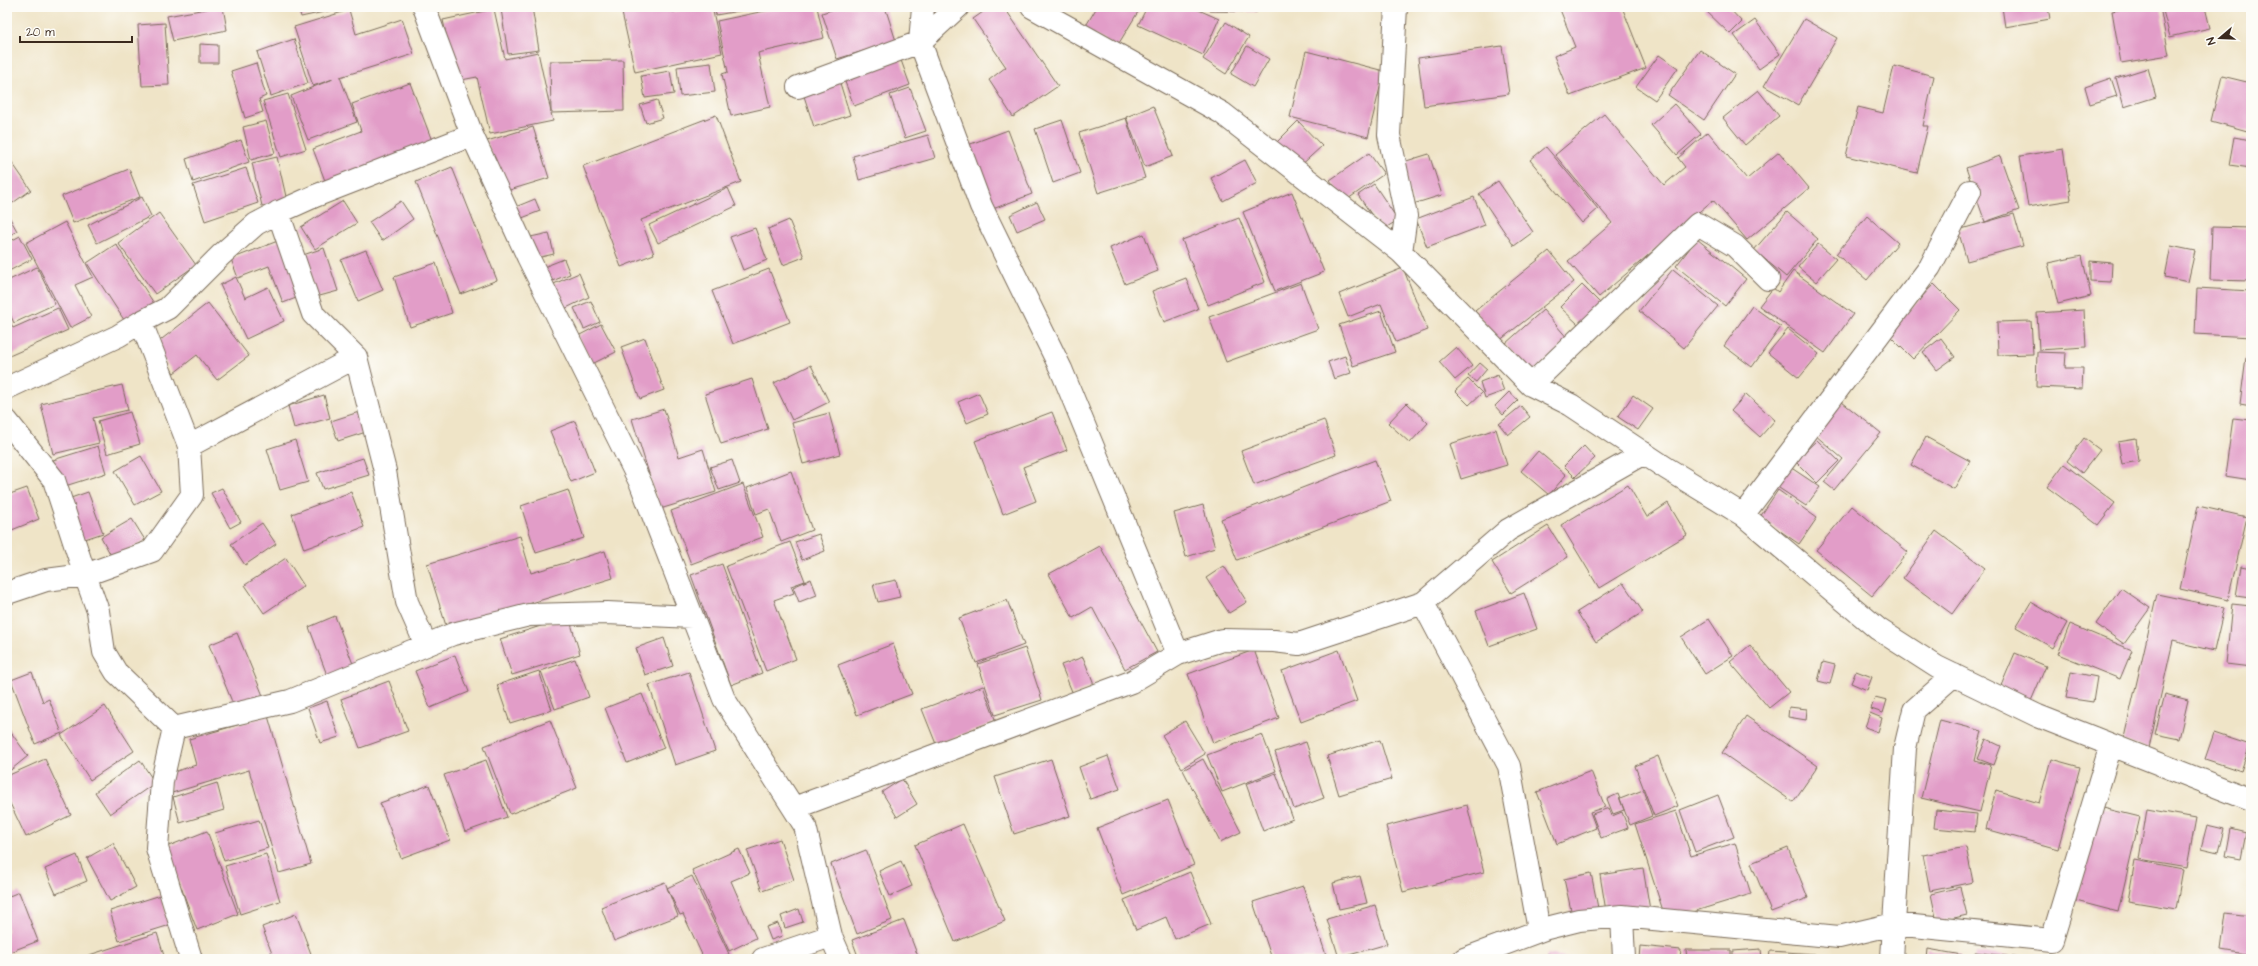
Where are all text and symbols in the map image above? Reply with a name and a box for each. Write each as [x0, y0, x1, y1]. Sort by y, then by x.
scale bar [20, 18, 132, 44]
north arrow [2200, 18, 2240, 58]
text: 20 m [26, 24, 55, 41]
text: N [2203, 35, 2219, 47]

